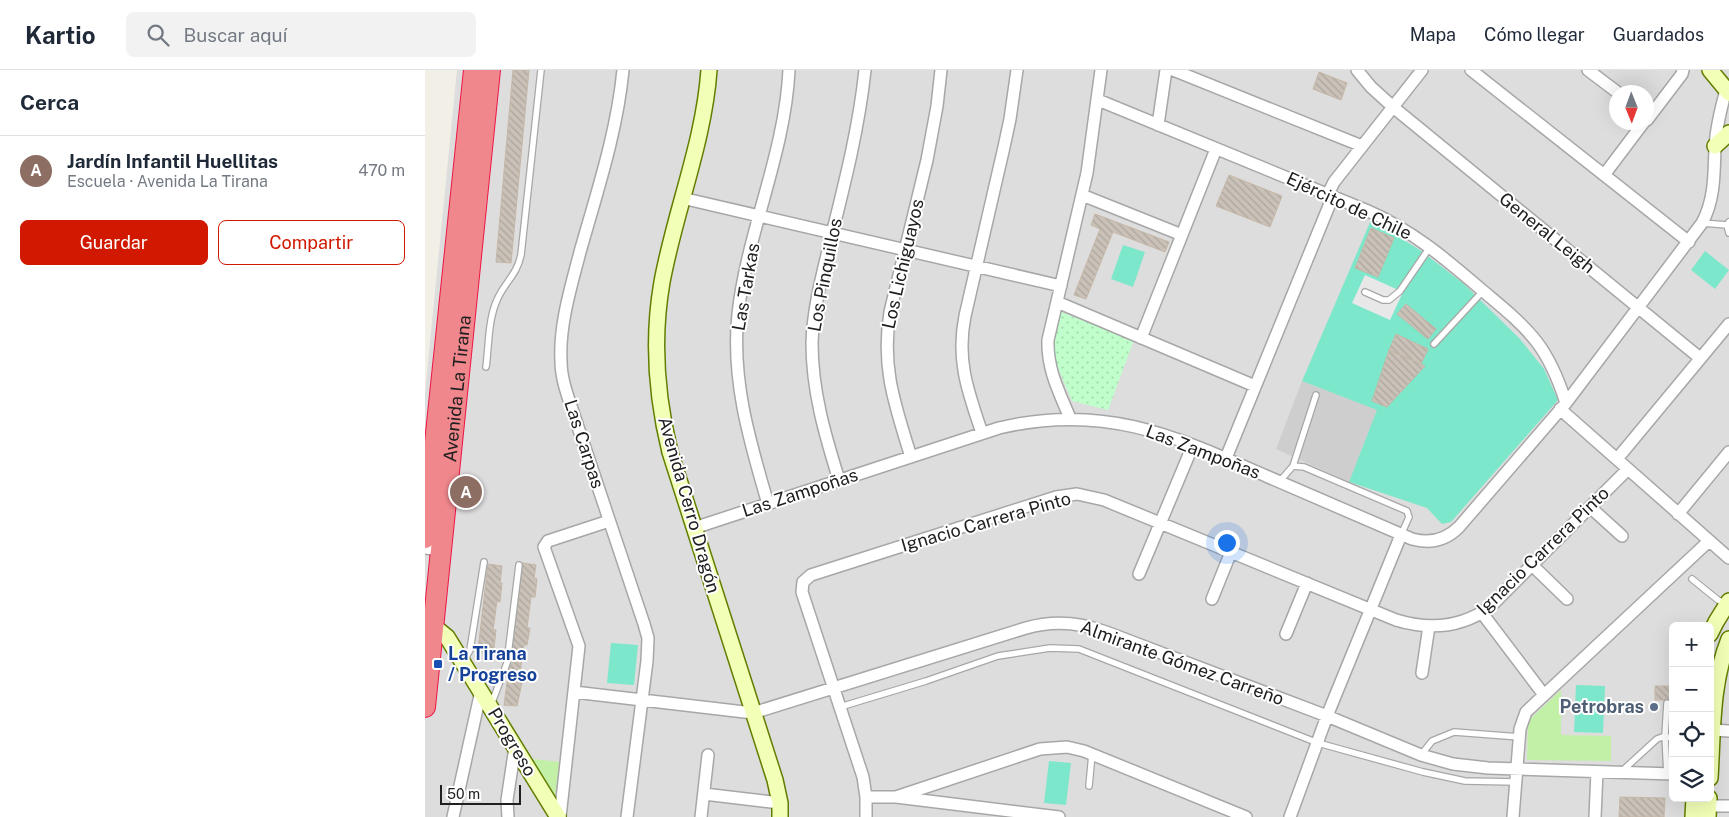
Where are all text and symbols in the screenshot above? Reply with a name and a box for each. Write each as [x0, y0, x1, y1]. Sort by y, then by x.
search box [126, 12, 476, 57]
text: Kartio [25, 21, 96, 49]
icon: search [144, 21, 172, 49]
text: Buscar aquí [184, 24, 287, 46]
text: Mapa [1410, 24, 1456, 45]
text: Cómo llegar [1484, 24, 1585, 45]
text: Guardados [1613, 24, 1704, 45]
north arrow [1609, 85, 1654, 130]
text: Cerca [20, 90, 79, 115]
text: Jardín Infantil Huellitas [67, 150, 278, 172]
text: A [30, 161, 42, 180]
text: 470 m [358, 161, 405, 180]
street label: Ejército de Chile [1283, 167, 1415, 244]
text: Escuela · Avenida La Tirana [67, 172, 268, 191]
street label: General Leigh [1495, 188, 1599, 277]
street label: Los Lichiguayos [877, 197, 928, 331]
street label: Los Pinquillos [803, 216, 846, 333]
button: Guardar [20, 220, 208, 265]
button: Compartir [218, 220, 405, 265]
street label: Las Tarkas [727, 241, 764, 332]
street label: Avenida La Tirana [439, 314, 475, 463]
street label: Las Carpas [560, 397, 609, 491]
street label: Avenida Cerro Dragón [654, 414, 725, 595]
street label: Las Zampoñas [1143, 420, 1263, 483]
street label: Las Zampoñas [739, 464, 860, 521]
pin: A [450, 473, 482, 511]
street label: Ignacio Carrera Pinto [1472, 482, 1613, 619]
street label: Ignacio Carrera Pinto [899, 487, 1073, 556]
your location [1214, 530, 1240, 556]
street label: Almirante Gómez Carreño [1078, 616, 1287, 709]
map controls [1669, 622, 1714, 802]
button: + [1669, 622, 1714, 667]
place label: La Tirana / Progreso [448, 643, 537, 685]
marker: La Tirana / Progreso [432, 658, 444, 670]
button: − [1669, 667, 1714, 712]
place label: Petrobras [1559, 696, 1644, 717]
marker: Petrobras [1648, 701, 1660, 713]
street label: Progreso [484, 704, 541, 780]
button: locate [1669, 712, 1714, 757]
button: layers [1669, 757, 1714, 802]
scale bar [440, 782, 521, 805]
text: 50 m [447, 786, 480, 802]

